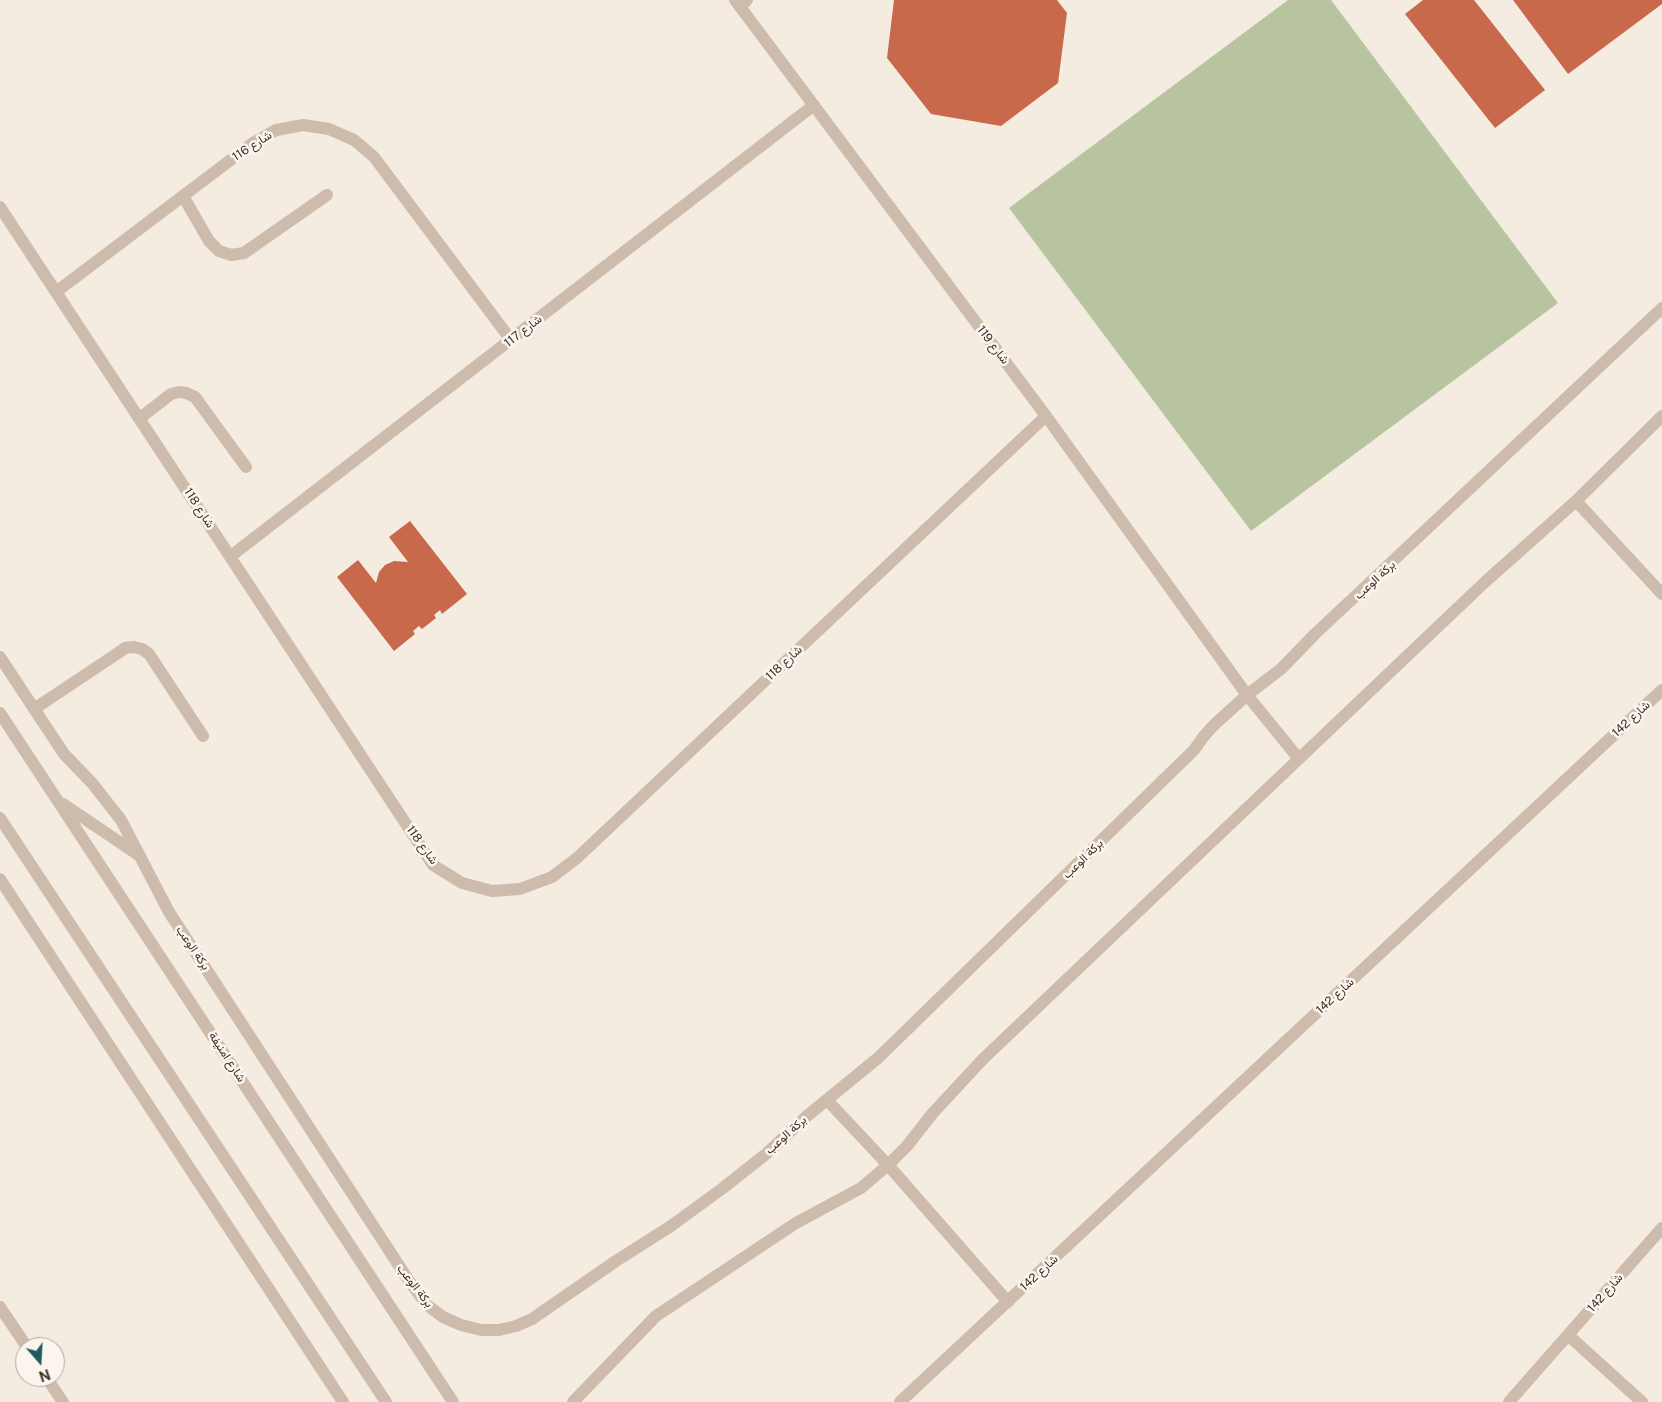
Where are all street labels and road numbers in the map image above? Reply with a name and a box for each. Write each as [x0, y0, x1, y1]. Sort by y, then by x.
street label: شارع 116 [230, 128, 274, 164]
street label: شارع 117 [501, 312, 545, 350]
street label: شارع 119 [974, 323, 1012, 367]
street label: شارع 118 [181, 485, 217, 531]
street label: بركة الوعب [1352, 558, 1398, 602]
street label: شارع 118 [763, 643, 805, 683]
street label: شارع 142 [1609, 698, 1653, 740]
street label: شارع 118 [403, 823, 441, 867]
street label: بركة الوعب [1060, 836, 1106, 882]
street label: بركة الوعب [173, 923, 213, 973]
street label: شارع 142 [1313, 975, 1357, 1017]
street label: شارع امنيفة [205, 1029, 249, 1085]
street label: بركة الوعب [762, 1113, 810, 1157]
street label: شارع 142 [1017, 1252, 1061, 1294]
street label: بركة الوعب [394, 1262, 436, 1310]
street label: شارع 142 [1584, 1271, 1626, 1315]

